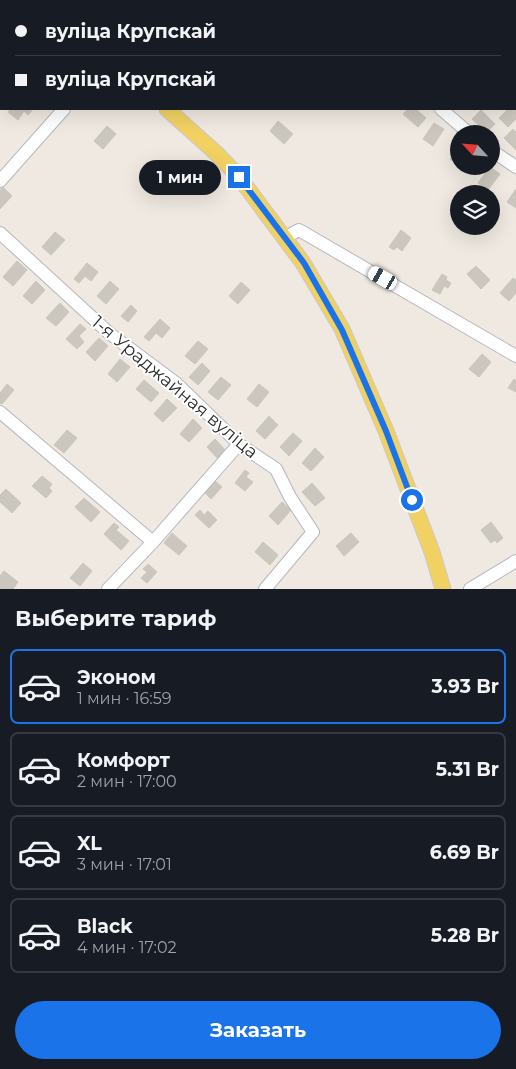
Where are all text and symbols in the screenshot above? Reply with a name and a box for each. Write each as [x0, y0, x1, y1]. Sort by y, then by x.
text: вуліца Крупскай [45, 20, 216, 43]
text: вуліца Крупскай [45, 68, 216, 91]
north arrow [450, 125, 500, 175]
map controls [450, 125, 500, 235]
callout: 1 мин [139, 160, 222, 194]
route end [228, 166, 250, 188]
text: 1 мин [157, 168, 203, 187]
button: layers [450, 185, 500, 235]
car [366, 264, 399, 292]
street label: 1-я Ураджайная вуліца [87, 311, 263, 463]
route start [401, 489, 423, 511]
text: Выберите тариф [15, 605, 216, 632]
icon: car [17, 664, 62, 709]
text: Эконом [77, 666, 156, 689]
text: 3.93 Br [432, 675, 499, 698]
text: 1 мин · 16:59 [77, 689, 172, 708]
icon: car [17, 747, 62, 792]
text: Комфорт [77, 749, 170, 772]
text: 5.31 Br [436, 758, 499, 781]
text: 2 мин · 17:00 [77, 772, 177, 791]
icon: car [17, 830, 62, 875]
text: XL [77, 832, 102, 855]
text: 6.69 Br [430, 841, 499, 864]
text: 3 мин · 17:01 [77, 855, 172, 874]
icon: car [17, 913, 62, 958]
text: Black [77, 915, 133, 938]
text: 5.28 Br [431, 924, 499, 947]
text: 4 мин · 17:02 [77, 938, 177, 957]
button: Заказать [15, 1001, 501, 1059]

